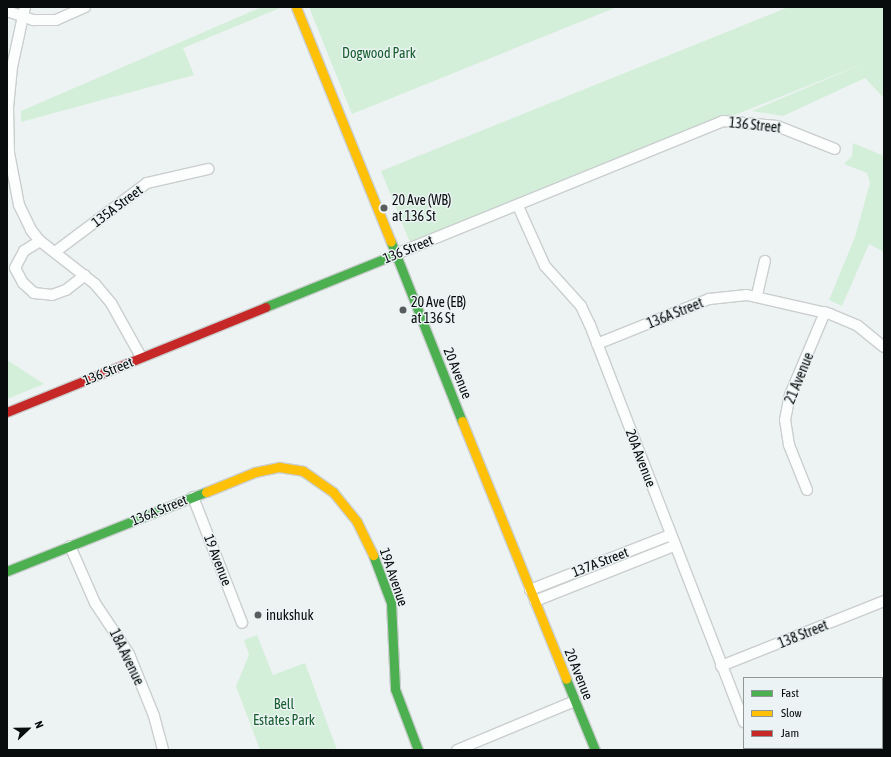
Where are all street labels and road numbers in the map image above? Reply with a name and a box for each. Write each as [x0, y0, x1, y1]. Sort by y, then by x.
street label: 136 Street [728, 114, 782, 136]
street label: 135A Street [88, 181, 146, 231]
street label: 136 Street [381, 231, 435, 267]
street label: 136A Street [644, 294, 706, 332]
street label: 20 Avenue [440, 345, 476, 401]
street label: 21 Avenue [781, 350, 817, 406]
street label: 136 Street [81, 353, 135, 389]
street label: 20A Avenue [622, 427, 660, 489]
street label: 136A Street [128, 491, 190, 529]
street label: 19 Avenue [201, 532, 235, 588]
street label: 137A Street [569, 544, 631, 580]
street label: 19A Avenue [376, 546, 412, 608]
street label: 138 Street [776, 616, 830, 652]
street label: 18A Avenue [106, 626, 148, 688]
street label: 20 Avenue [561, 646, 597, 702]

